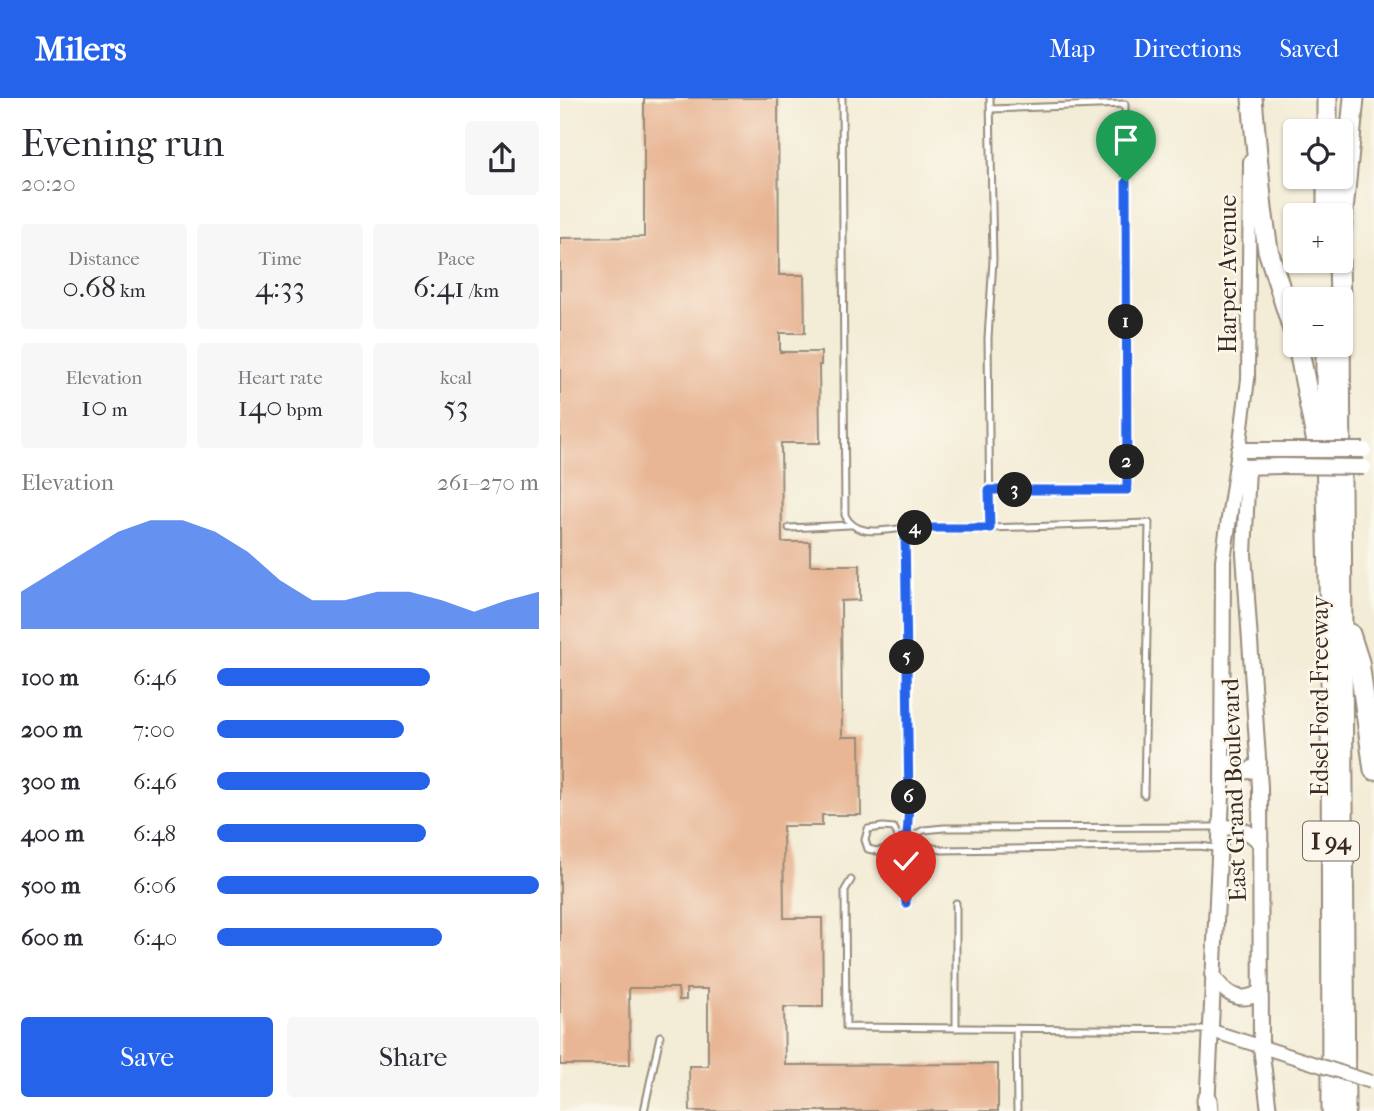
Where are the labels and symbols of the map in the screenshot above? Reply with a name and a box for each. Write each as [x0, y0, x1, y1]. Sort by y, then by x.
pin [1096, 110, 1156, 182]
street label: Harper Avenue [1214, 195, 1242, 353]
pin: 1 [1108, 304, 1144, 340]
pin: 2 [1110, 444, 1144, 480]
pin: 3 [998, 472, 1032, 508]
pin: 4 [898, 510, 932, 546]
street label: Edsel Ford Freeway [1306, 594, 1334, 796]
pin: 5 [890, 640, 924, 674]
street label: East Grand Boulevard [1216, 677, 1252, 902]
pin: 6 [892, 780, 926, 814]
road number: I 94 [1303, 821, 1359, 860]
pin [876, 831, 936, 903]

